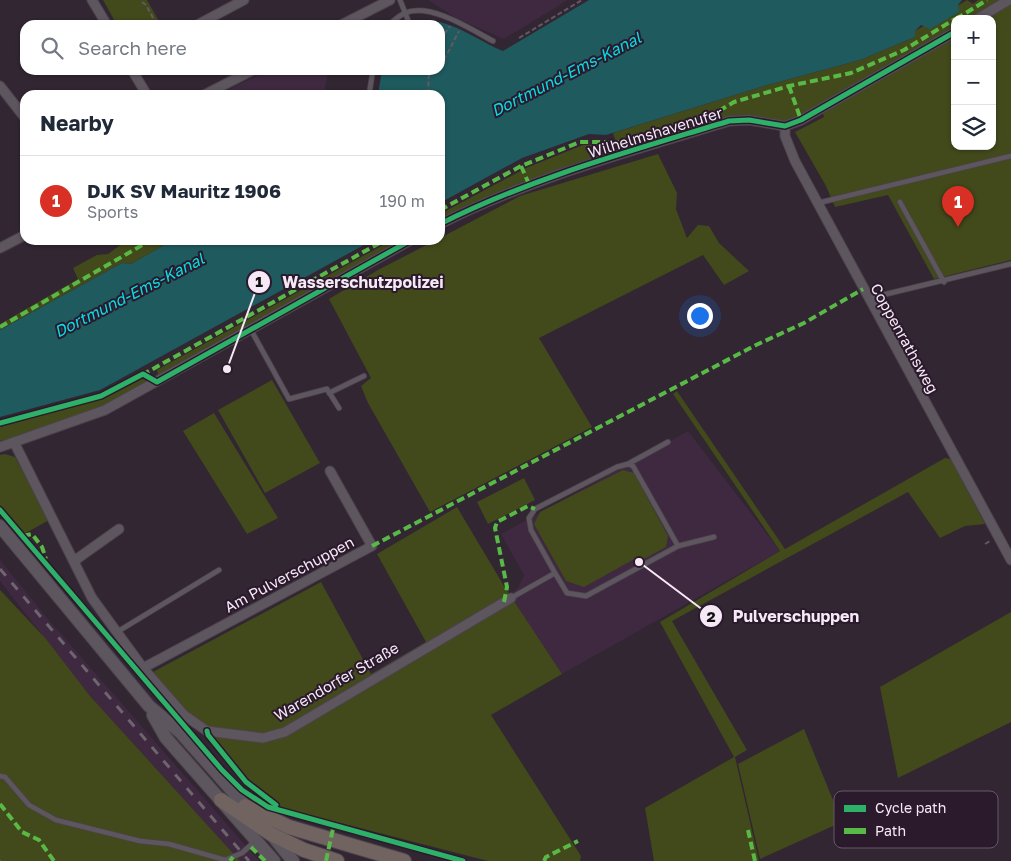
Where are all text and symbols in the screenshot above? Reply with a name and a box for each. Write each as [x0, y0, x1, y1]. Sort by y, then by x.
map controls [951, 15, 996, 150]
button: + [951, 15, 996, 60]
search box [20, 20, 445, 75]
water label: Dortmund-Ems-Kanal [488, 27, 645, 121]
icon: search [38, 34, 66, 62]
text: Search here [78, 36, 187, 59]
button: − [951, 60, 996, 105]
street label: Wilhelmshavenufer [586, 103, 724, 161]
button: layers [951, 105, 996, 150]
text: Nearby [40, 110, 114, 136]
text: DJK SV Mauritz 1906 [87, 179, 281, 202]
pin: 1 [942, 186, 974, 227]
text: 1 [52, 191, 60, 211]
text: 190 m [379, 191, 425, 211]
text: Sports [87, 202, 138, 222]
water label: Dortmund-Ems-Kanal [51, 248, 208, 342]
callout: Wasserschutzpolizei [247, 267, 453, 298]
text: 1 [255, 272, 263, 290]
text: Wasserschutzpolizei [282, 272, 444, 292]
street label: Coppenrathsweg [867, 280, 943, 396]
your location [687, 303, 713, 329]
street label: Am Pulverschuppen [221, 532, 357, 616]
callout: Pulverschuppen [698, 601, 870, 632]
text: Pulverschuppen [733, 606, 859, 626]
text: 2 [706, 607, 716, 625]
street label: Warendorfer Straße [271, 638, 402, 724]
legend [834, 791, 998, 848]
text: Cycle path [875, 799, 946, 816]
text: Path [875, 822, 906, 839]

